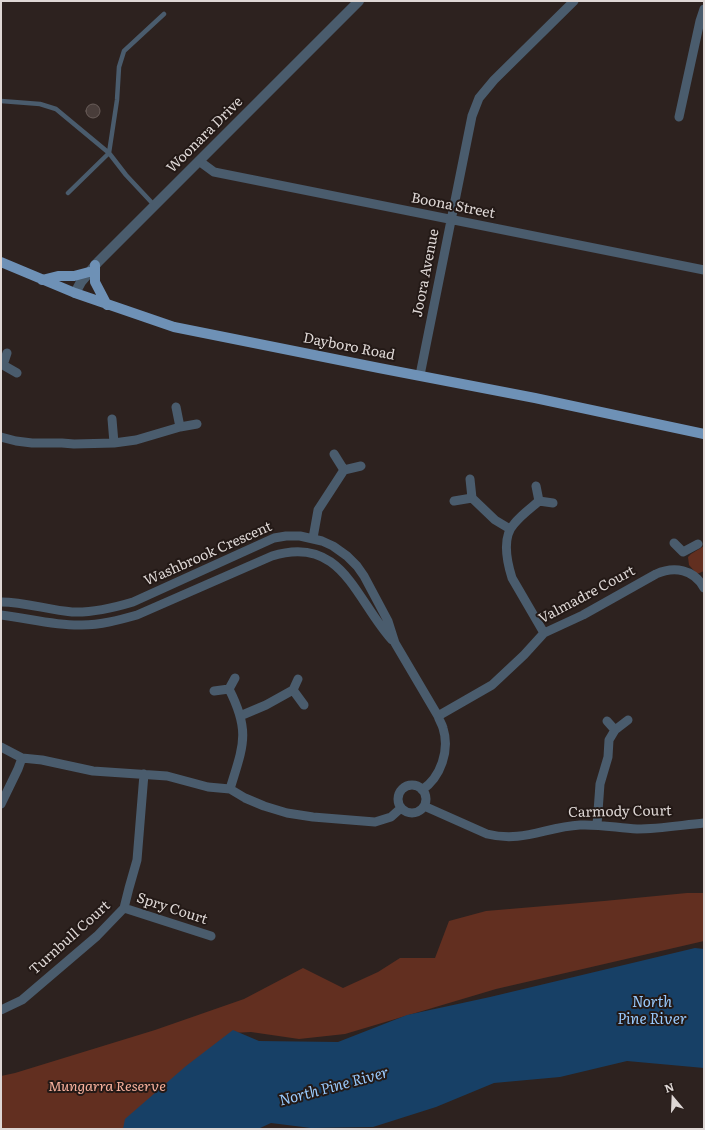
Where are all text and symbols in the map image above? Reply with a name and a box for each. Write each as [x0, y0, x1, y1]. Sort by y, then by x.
street label: Woonara Drive [163, 93, 247, 177]
street label: Boona Street [410, 190, 496, 222]
street label: Joora Avenue [409, 227, 443, 319]
street label: Dayboro Road [302, 330, 396, 364]
street label: Washbrook Crescent [141, 518, 275, 590]
street label: Valmadre Court [536, 563, 638, 627]
street label: Carmody Court [568, 803, 672, 821]
street label: Spry Court [134, 890, 210, 928]
street label: Turnbull Court [26, 897, 114, 979]
water label: North Pine River [617, 994, 687, 1029]
water label: North Pine River [277, 1064, 391, 1110]
north arrow [653, 1078, 693, 1118]
text: N [662, 1078, 676, 1096]
park label: Mungarra Reserve [48, 1079, 166, 1095]

